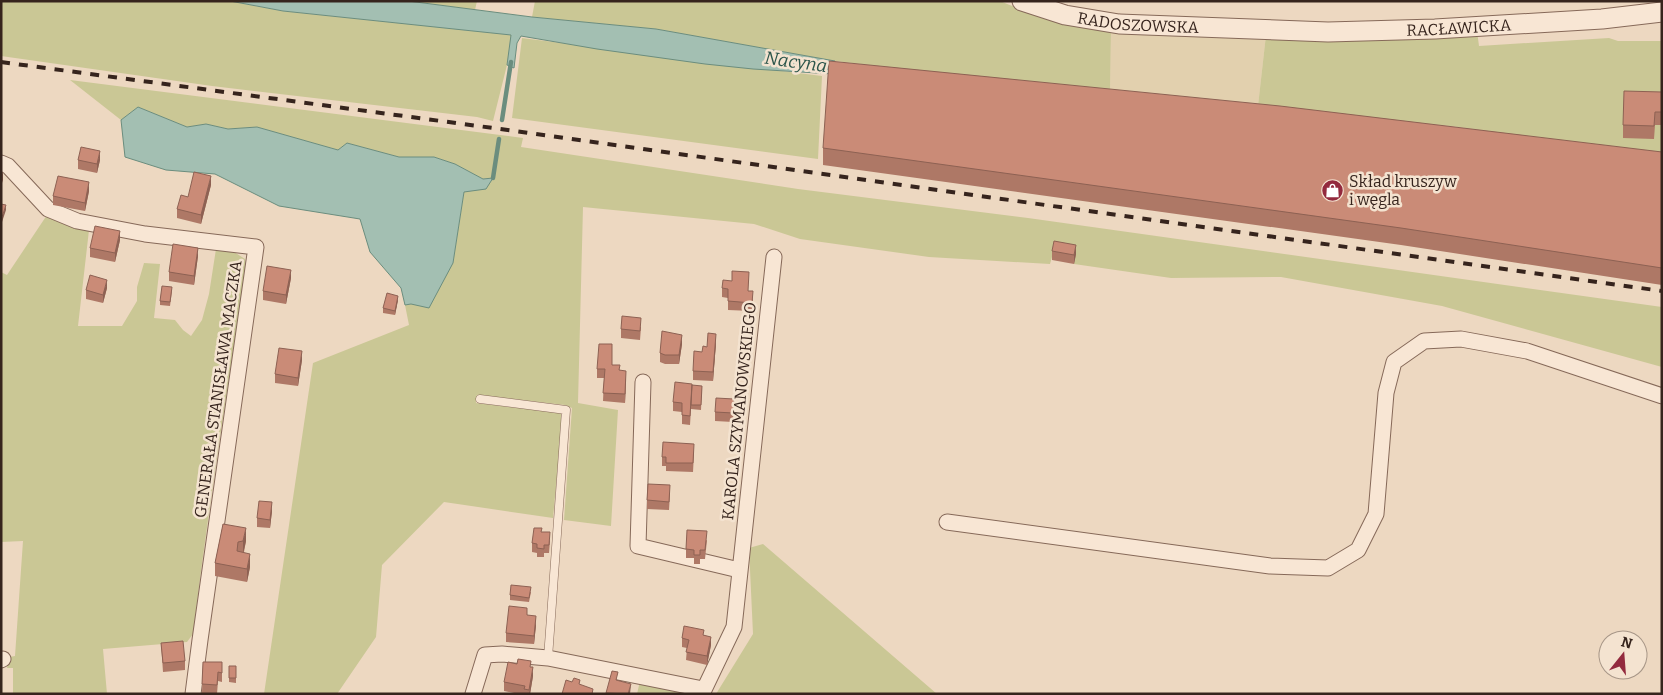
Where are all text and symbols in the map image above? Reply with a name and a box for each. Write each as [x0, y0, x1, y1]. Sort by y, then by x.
street label: RADOSZOWSKA [1076, 8, 1200, 37]
street label: RACŁAWICKA [1406, 15, 1512, 39]
water label: Nacyna [763, 47, 829, 77]
place label: Skład kruszyw i węgla [1349, 172, 1457, 209]
shop icon: Skład kruszyw i węgla [1321, 178, 1345, 202]
street label: GENERAŁA STANISŁAWA MACZKA [191, 258, 246, 519]
street label: KAROLA SZYMANOWSKIEGO [718, 301, 760, 521]
north arrow [1598, 630, 1648, 680]
text: N [1619, 633, 1634, 653]

